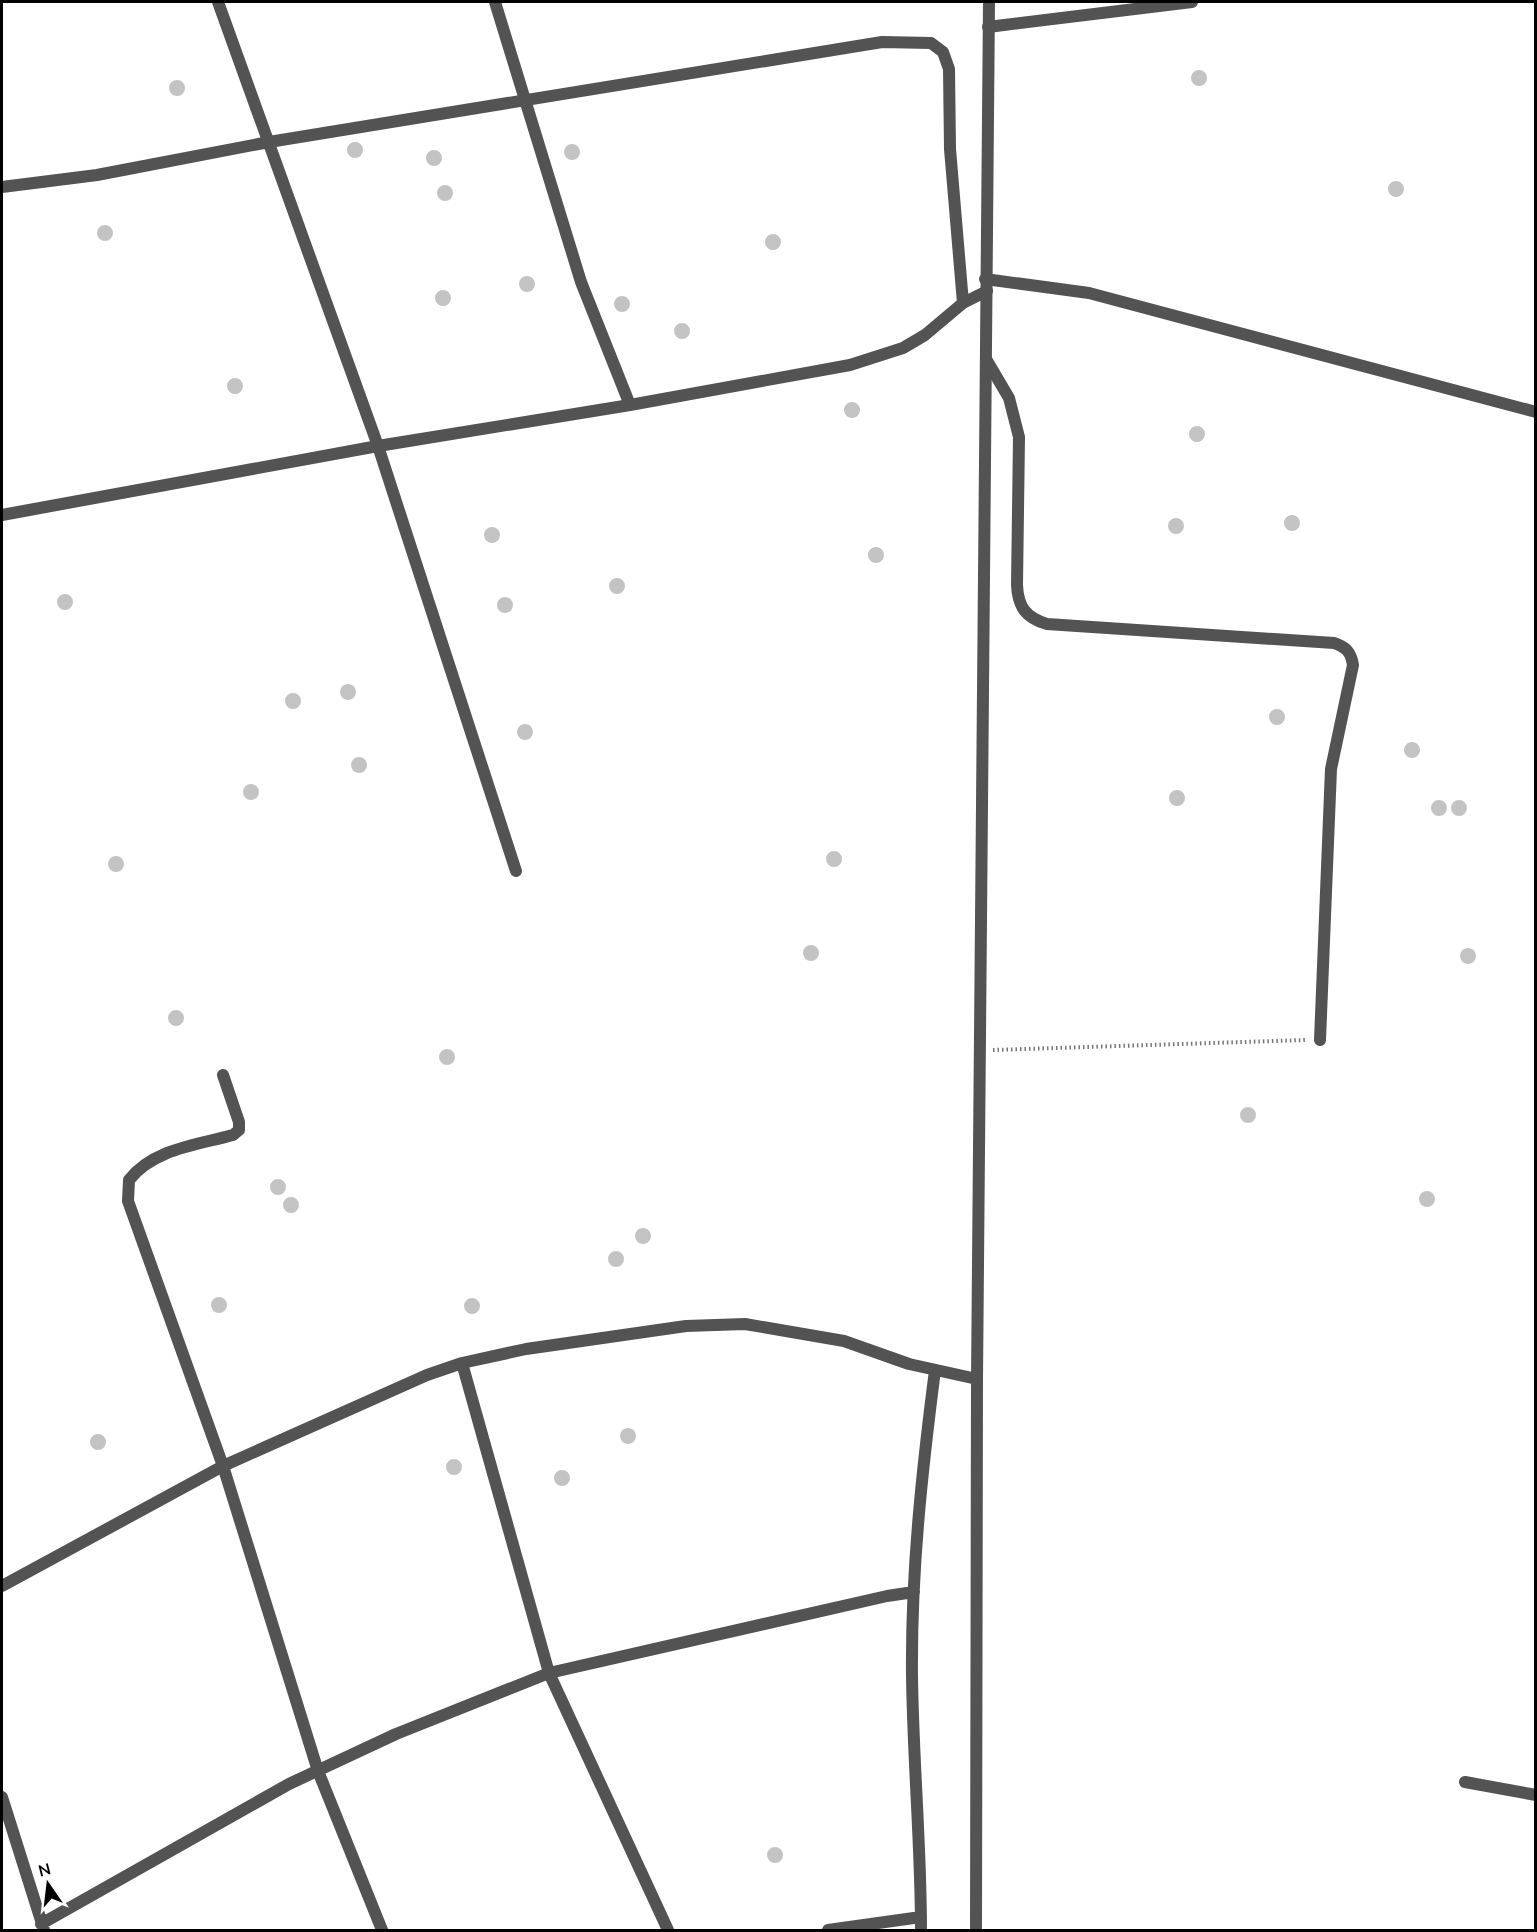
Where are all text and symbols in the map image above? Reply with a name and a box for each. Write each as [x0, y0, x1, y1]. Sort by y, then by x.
north arrow [18, 1854, 78, 1914]
text: N [36, 1858, 53, 1881]

